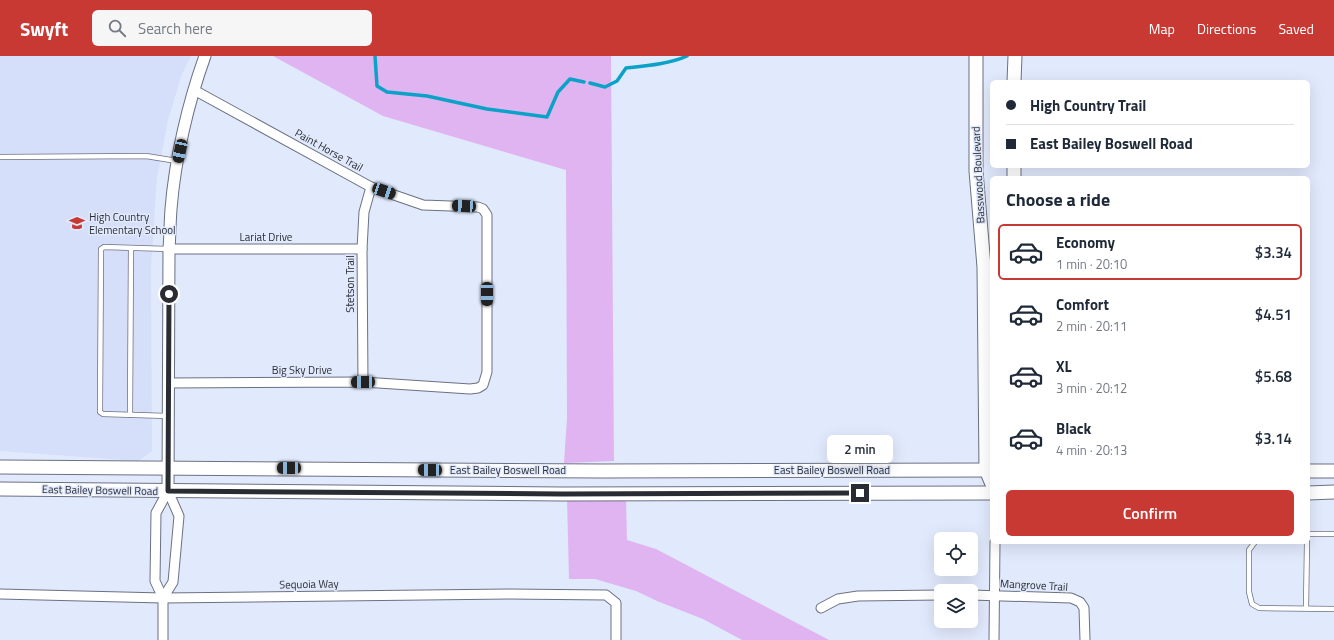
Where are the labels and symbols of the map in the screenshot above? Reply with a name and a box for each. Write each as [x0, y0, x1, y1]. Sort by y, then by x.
street label: Paint Horse Trail [292, 125, 366, 175]
street label: Basswood Boulevard [967, 126, 989, 224]
car [172, 138, 188, 164]
car [371, 181, 397, 201]
car [452, 199, 476, 213]
place label: High Country Elementary School [89, 209, 176, 238]
school or university icon: High Country Elementary School [68, 214, 86, 232]
street label: Lariat Drive [240, 229, 293, 245]
street label: Stetson Trail [342, 255, 358, 313]
car [481, 282, 493, 306]
route start [160, 285, 178, 303]
street label: Big Sky Drive [272, 362, 333, 378]
car [351, 376, 375, 388]
callout: 2 min [827, 435, 893, 463]
car [277, 462, 301, 474]
street label: East Bailey Boswell Road [450, 462, 566, 478]
street label: East Bailey Boswell Road [774, 462, 890, 478]
car [418, 464, 442, 476]
street label: East Bailey Boswell Road [42, 481, 158, 499]
route end [851, 484, 869, 502]
street label: Sequoia Way [279, 575, 340, 593]
street label: Mangrove Trail [1000, 575, 1068, 595]

